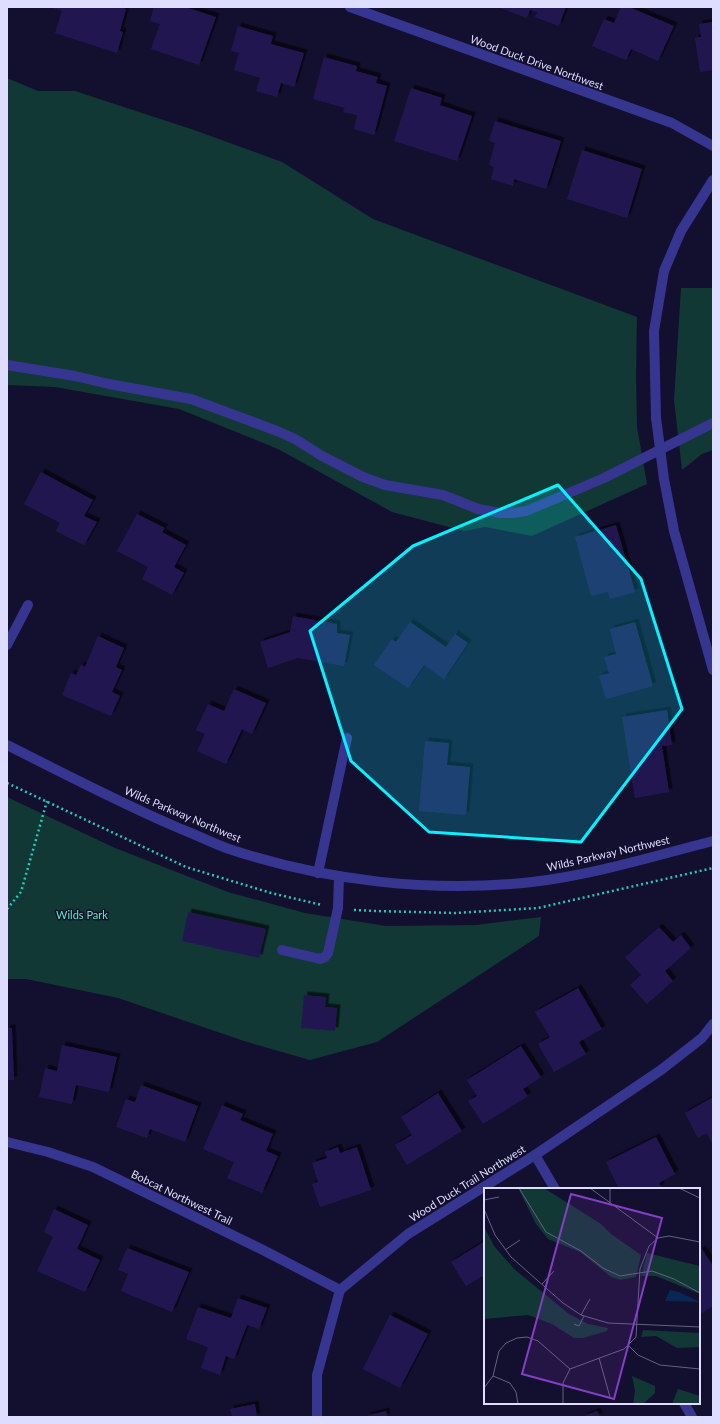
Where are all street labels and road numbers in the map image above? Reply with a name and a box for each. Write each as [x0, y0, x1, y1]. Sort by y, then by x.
street label: Wood Duck Drive Northwest [469, 32, 605, 92]
street label: Wilds Parkway Northwest [123, 783, 243, 845]
street label: Wilds Parkway Northwest [545, 833, 671, 873]
street label: Wood Duck Trail Northwest [407, 1142, 527, 1224]
street label: Bobcat Northwest Trail [129, 1167, 235, 1227]

